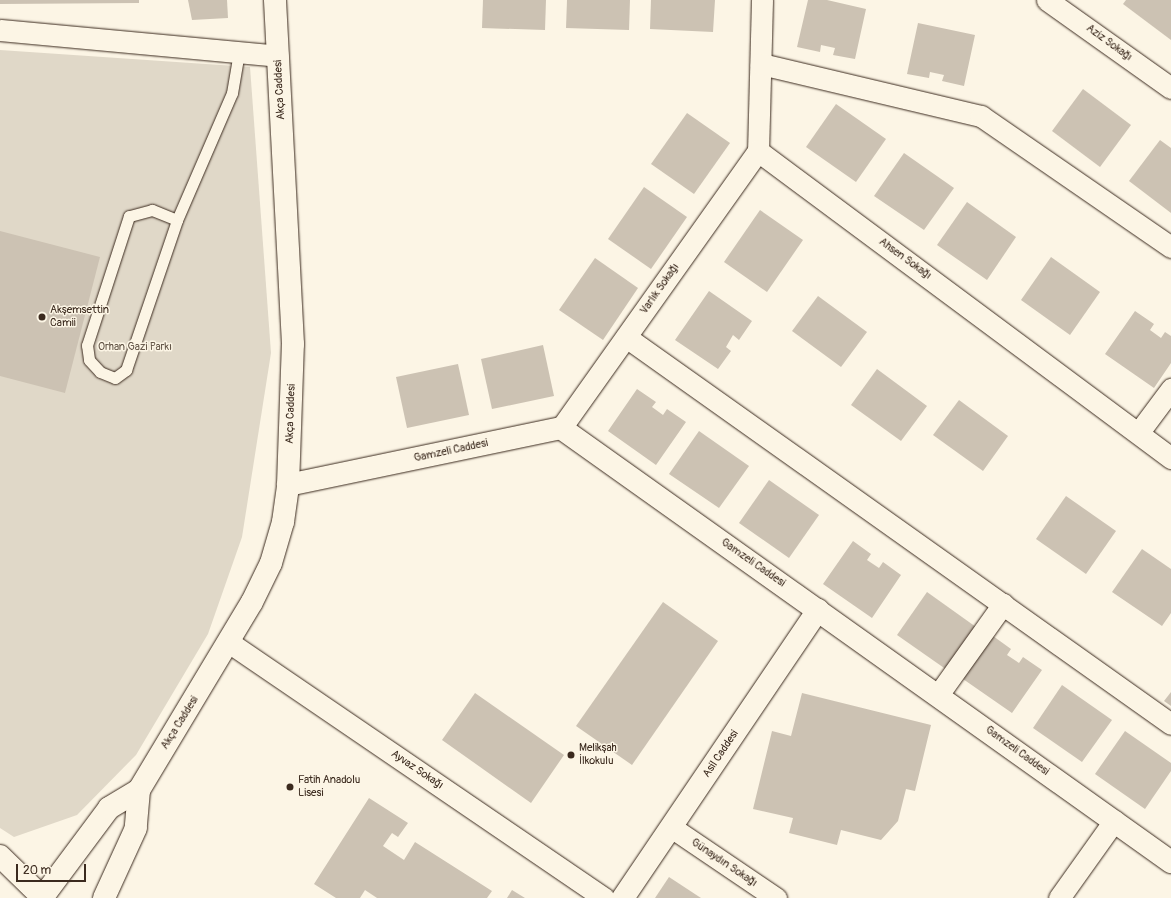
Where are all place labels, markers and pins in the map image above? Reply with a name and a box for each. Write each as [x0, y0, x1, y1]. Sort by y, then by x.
place label: Akşemsettin Camii [50, 304, 109, 330]
marker: Akşemsettin Camii [37, 312, 47, 322]
place label: Melikşah İlkokulu [579, 742, 617, 768]
marker: Melikşah İlkokulu [566, 750, 576, 760]
place label: Fatih Anadolu Lisesi [298, 774, 360, 800]
marker: Fatih Anadolu Lisesi [285, 782, 295, 792]

